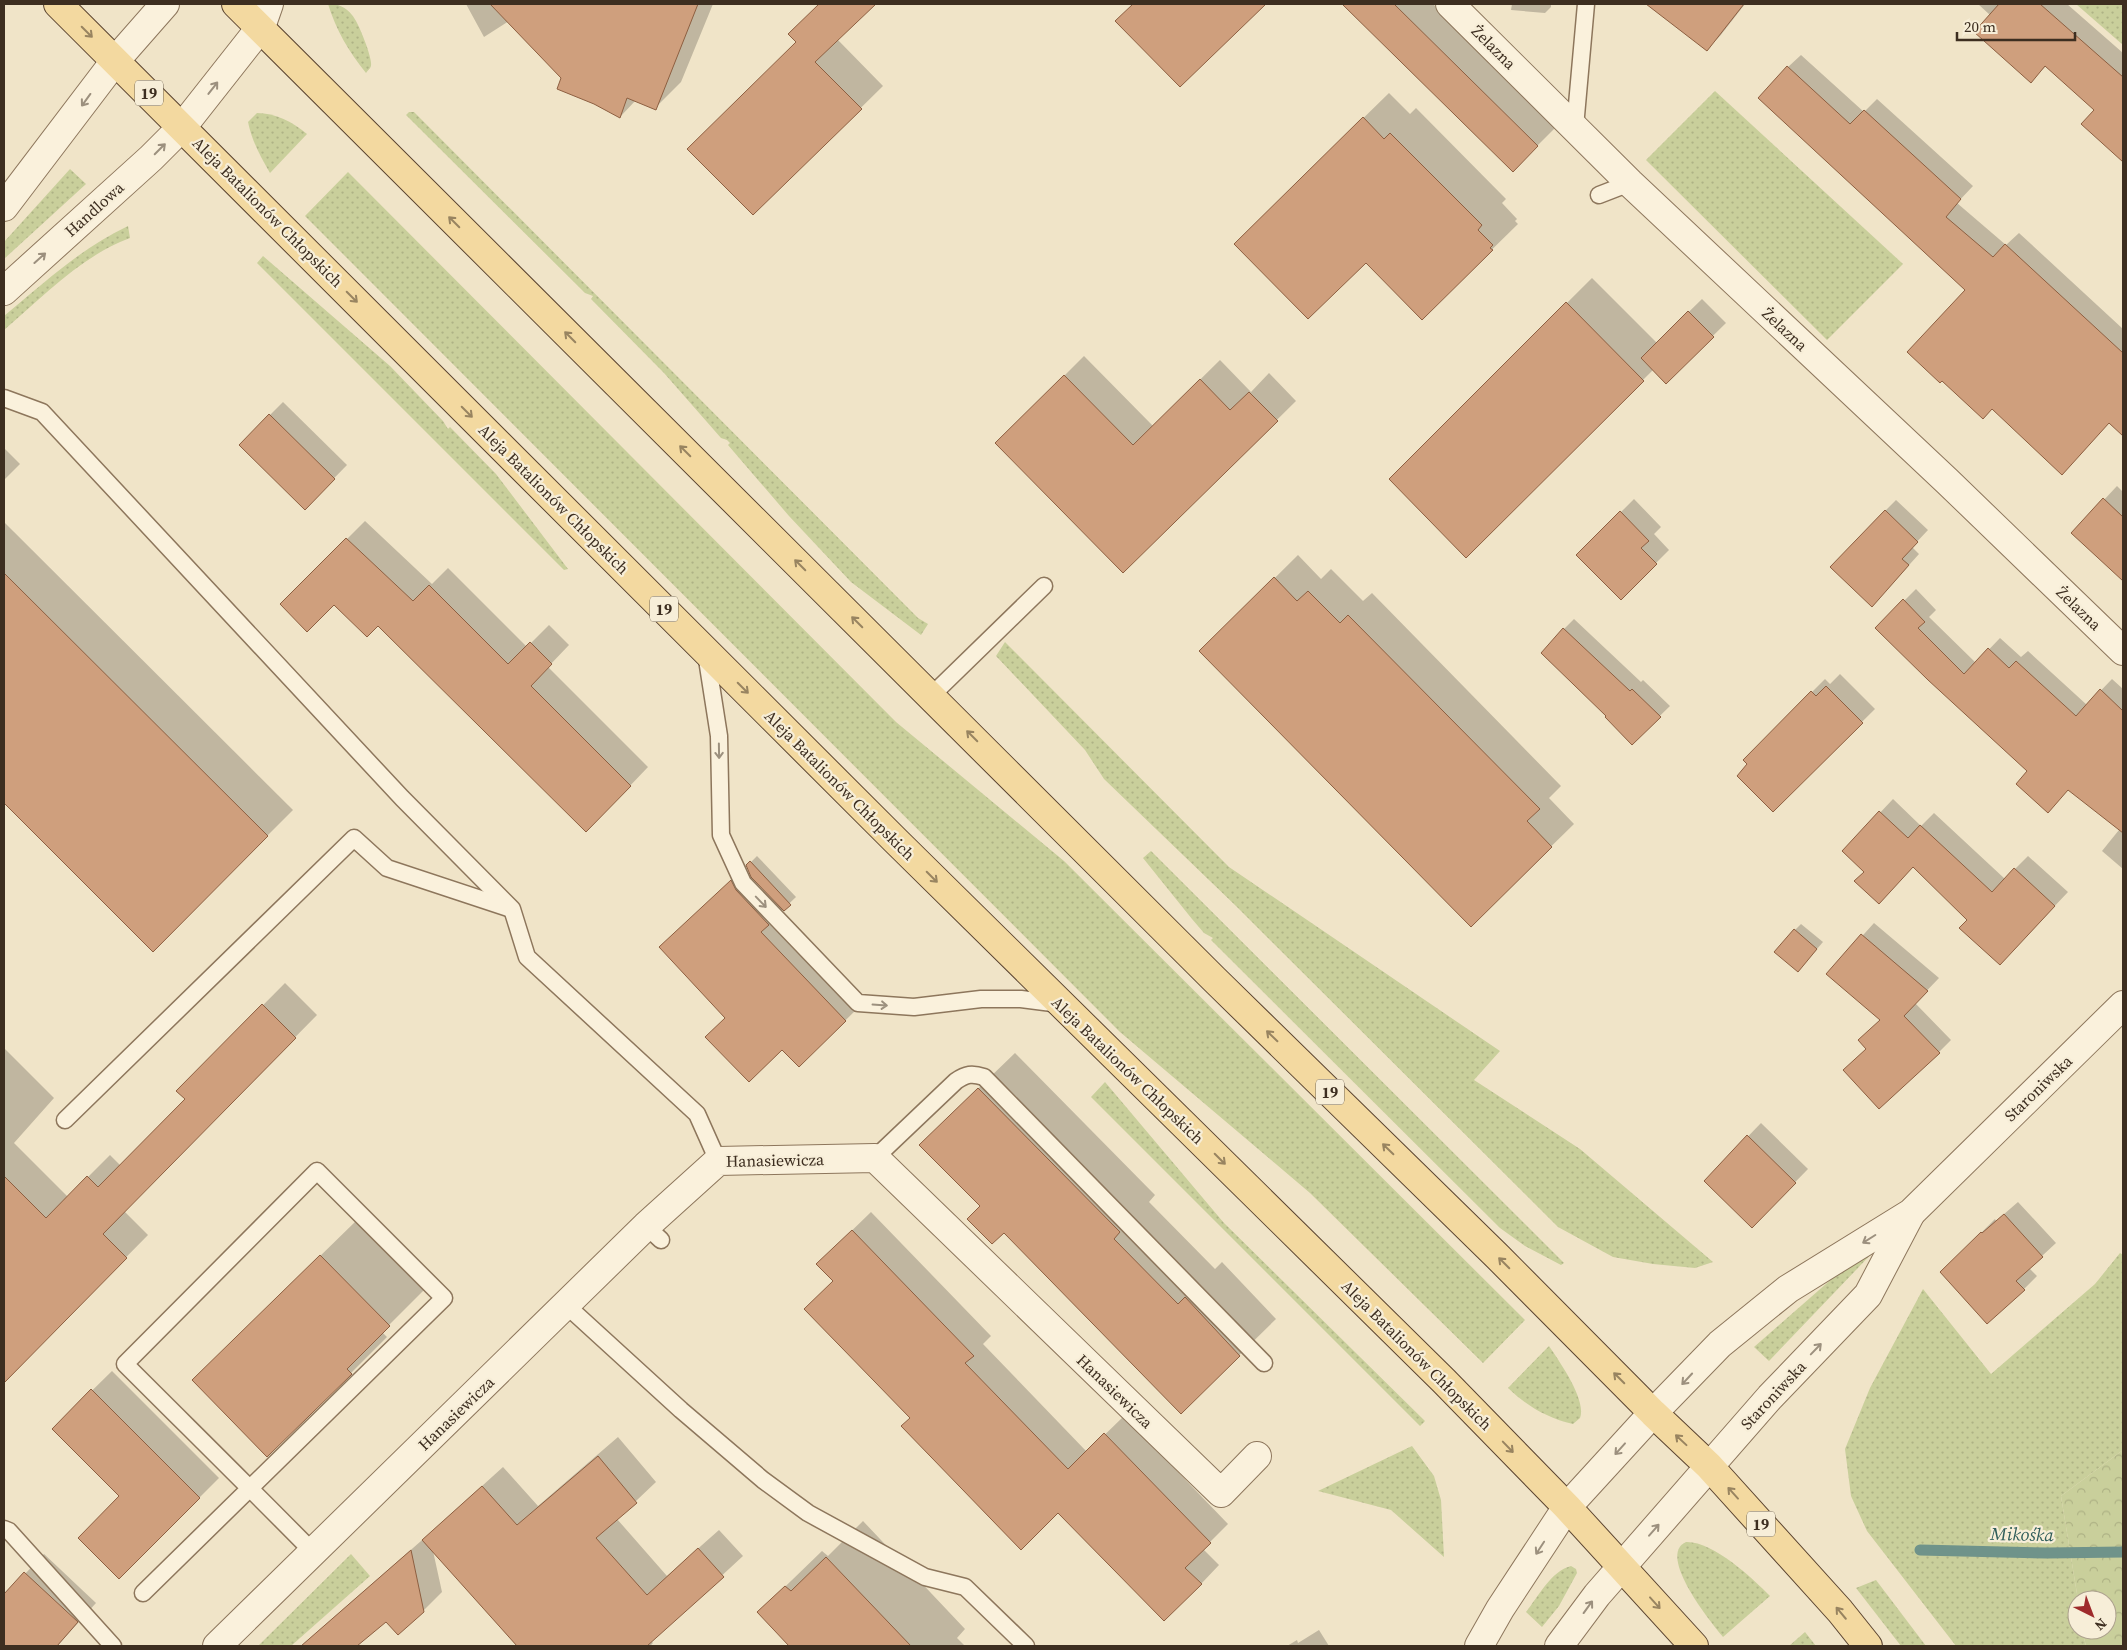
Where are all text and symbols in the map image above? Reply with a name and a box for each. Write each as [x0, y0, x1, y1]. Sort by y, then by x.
scale bar [1957, 10, 2074, 42]
text: 20 m [1964, 16, 1996, 37]
street label: Żelazna [1467, 20, 1522, 75]
one-way arrow [80, 26, 93, 38]
road number: 19 [135, 80, 163, 106]
one-way arrow [207, 81, 218, 94]
one-way arrow [81, 93, 91, 107]
street label: Aleja Batalionów Chłopskich [188, 132, 348, 292]
one-way arrow [154, 143, 166, 155]
street label: Handlowa [60, 176, 129, 242]
one-way arrow [448, 216, 460, 228]
one-way arrow [33, 252, 46, 264]
one-way arrow [346, 291, 359, 303]
street label: Żelazna [1757, 302, 1813, 356]
one-way arrow [564, 331, 576, 343]
one-way arrow [461, 406, 473, 418]
street label: Aleja Batalionów Chłopskich [474, 419, 634, 579]
one-way arrow [679, 445, 691, 457]
one-way arrow [794, 559, 806, 572]
street label: Żelazna [2052, 581, 2107, 636]
road number: 19 [650, 596, 678, 622]
one-way arrow [851, 615, 863, 628]
one-way arrow [737, 682, 749, 694]
street label: Aleja Batalionów Chłopskich [760, 705, 920, 865]
one-way arrow [966, 730, 978, 742]
one-way arrow [714, 743, 724, 759]
one-way arrow [926, 871, 939, 883]
one-way arrow [755, 895, 767, 908]
street label: Aleja Batalionów Chłopskich [1047, 991, 1209, 1149]
one-way arrow [872, 1000, 888, 1009]
one-way arrow [1266, 1030, 1278, 1042]
street label: Staroniwska [1999, 1049, 2077, 1126]
road number: 19 [1316, 1080, 1344, 1104]
one-way arrow [1382, 1143, 1394, 1156]
street label: Hanasiewicza [726, 1148, 825, 1172]
one-way arrow [1213, 1153, 1225, 1165]
one-way arrow [1863, 1234, 1877, 1244]
one-way arrow [1498, 1257, 1510, 1269]
street label: Aleja Batalionów Chłopskich [1337, 1275, 1497, 1435]
one-way arrow [1810, 1343, 1822, 1355]
street label: Hanasiewicza [1072, 1349, 1159, 1434]
street label: Staroniwska [1735, 1355, 1811, 1434]
street label: Hanasiewicza [413, 1370, 500, 1455]
one-way arrow [1613, 1373, 1625, 1385]
one-way arrow [1681, 1373, 1693, 1385]
one-way arrow [1675, 1434, 1687, 1446]
one-way arrow [1502, 1441, 1514, 1453]
one-way arrow [1614, 1443, 1626, 1455]
one-way arrow [1727, 1486, 1739, 1499]
road number: 19 [1747, 1512, 1775, 1536]
water label: Mikośka [1989, 1521, 2054, 1547]
one-way arrow [1648, 1524, 1659, 1537]
one-way arrow [1535, 1541, 1545, 1555]
north arrow [2067, 1590, 2117, 1640]
one-way arrow [1649, 1597, 1661, 1610]
one-way arrow [1583, 1600, 1593, 1614]
one-way arrow [1836, 1607, 1847, 1620]
text: N [2090, 1614, 2111, 1636]

